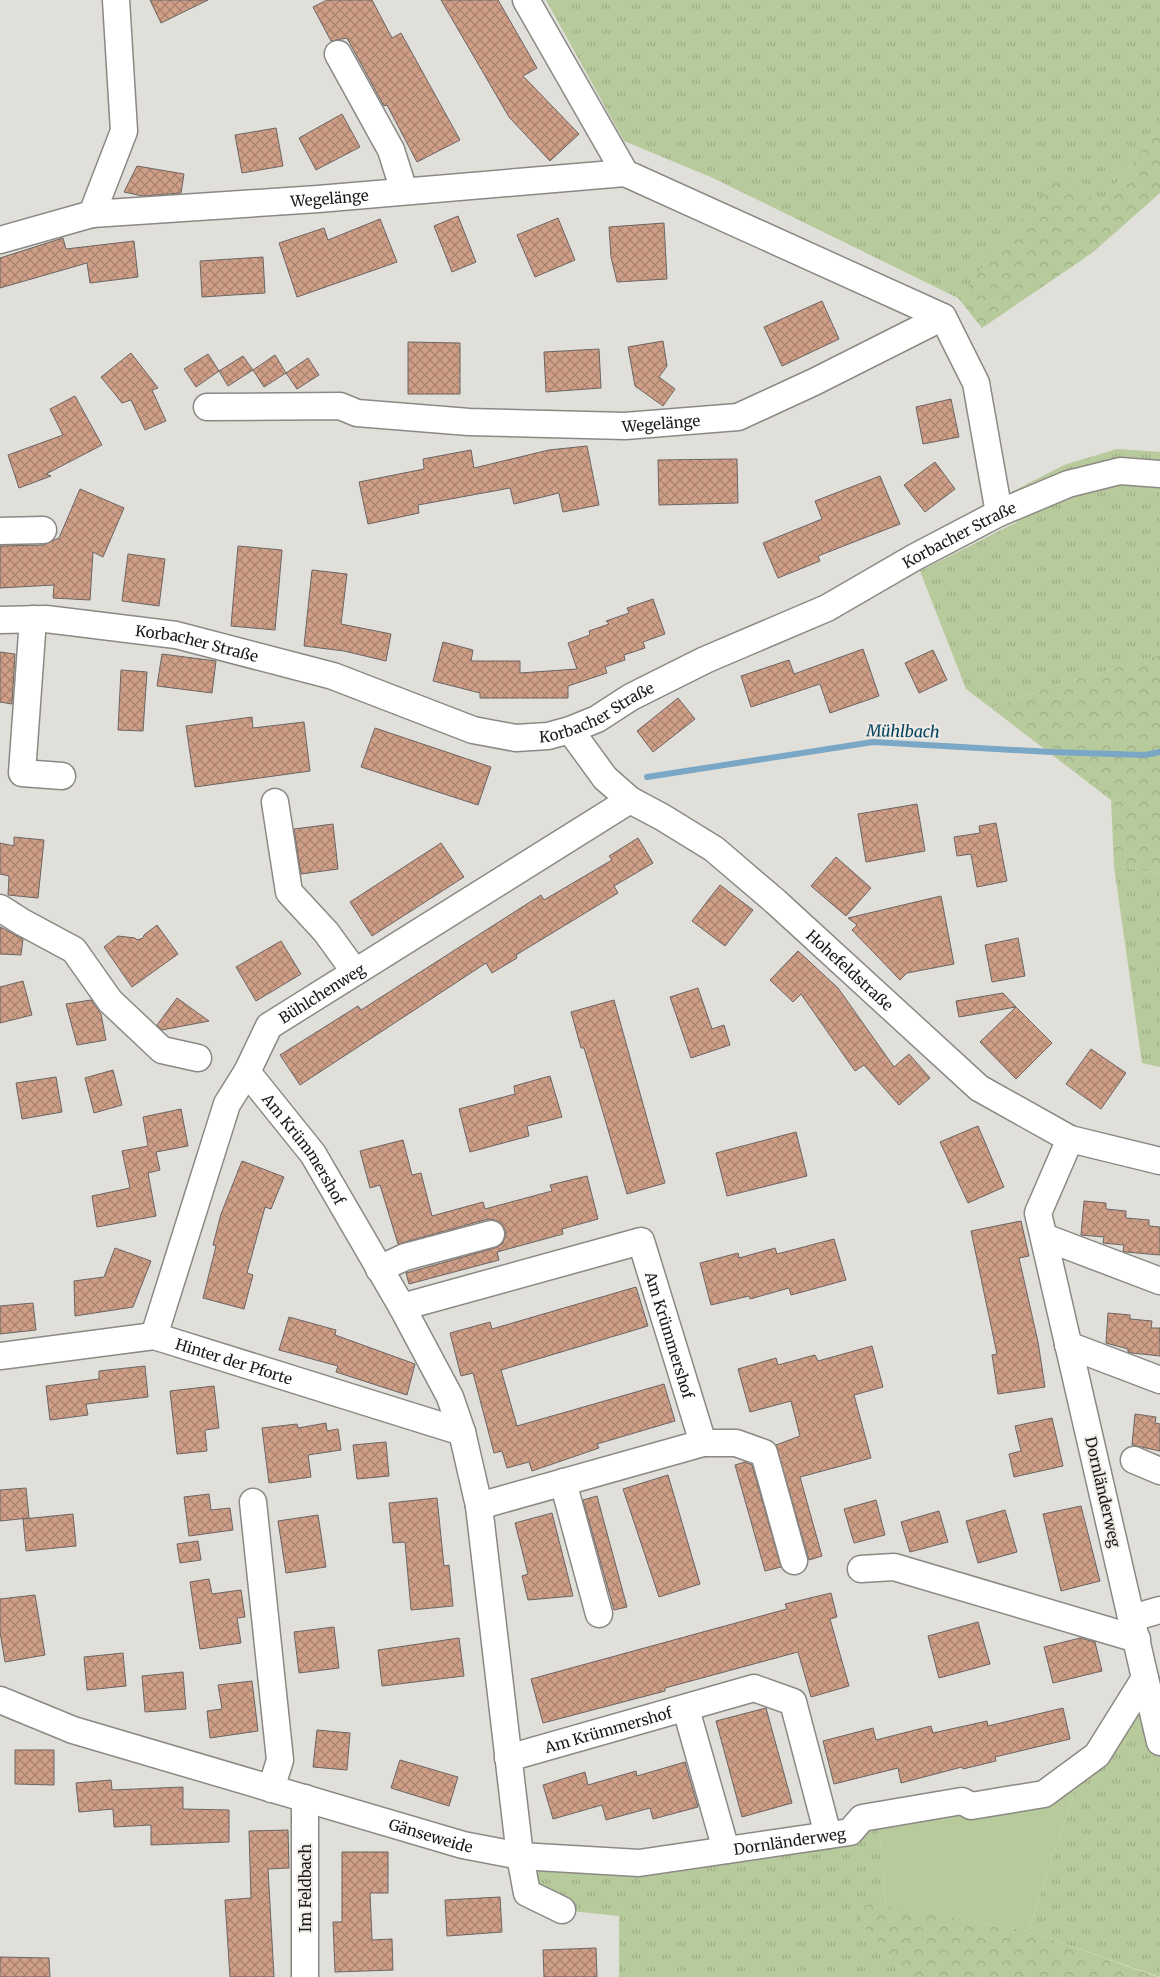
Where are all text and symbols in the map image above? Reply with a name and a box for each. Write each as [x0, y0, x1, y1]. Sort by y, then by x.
street label: Wegelänge [289, 185, 369, 210]
street label: Wegelänge [620, 411, 701, 436]
street label: Korbacher Straße [899, 497, 1019, 572]
street label: Korbacher Straße [134, 621, 261, 666]
street label: Korbacher Straße [539, 678, 657, 746]
water label: Mühlbach [865, 720, 940, 742]
street label: Hohefeldstraße [803, 925, 898, 1014]
street label: Bühlchenweg [275, 959, 368, 1027]
street label: Am Krümmershof [258, 1089, 350, 1209]
street label: Am Krümmershof [641, 1268, 699, 1402]
street label: Hinter der Pforte [173, 1334, 295, 1388]
street label: Dornländerweg [1081, 1435, 1125, 1549]
street label: Am Krümmershof [541, 1702, 675, 1757]
street label: Gänseweide [387, 1814, 475, 1856]
street label: Dornländerweg [732, 1823, 847, 1859]
street label: Im Feldbach [296, 1844, 315, 1932]

